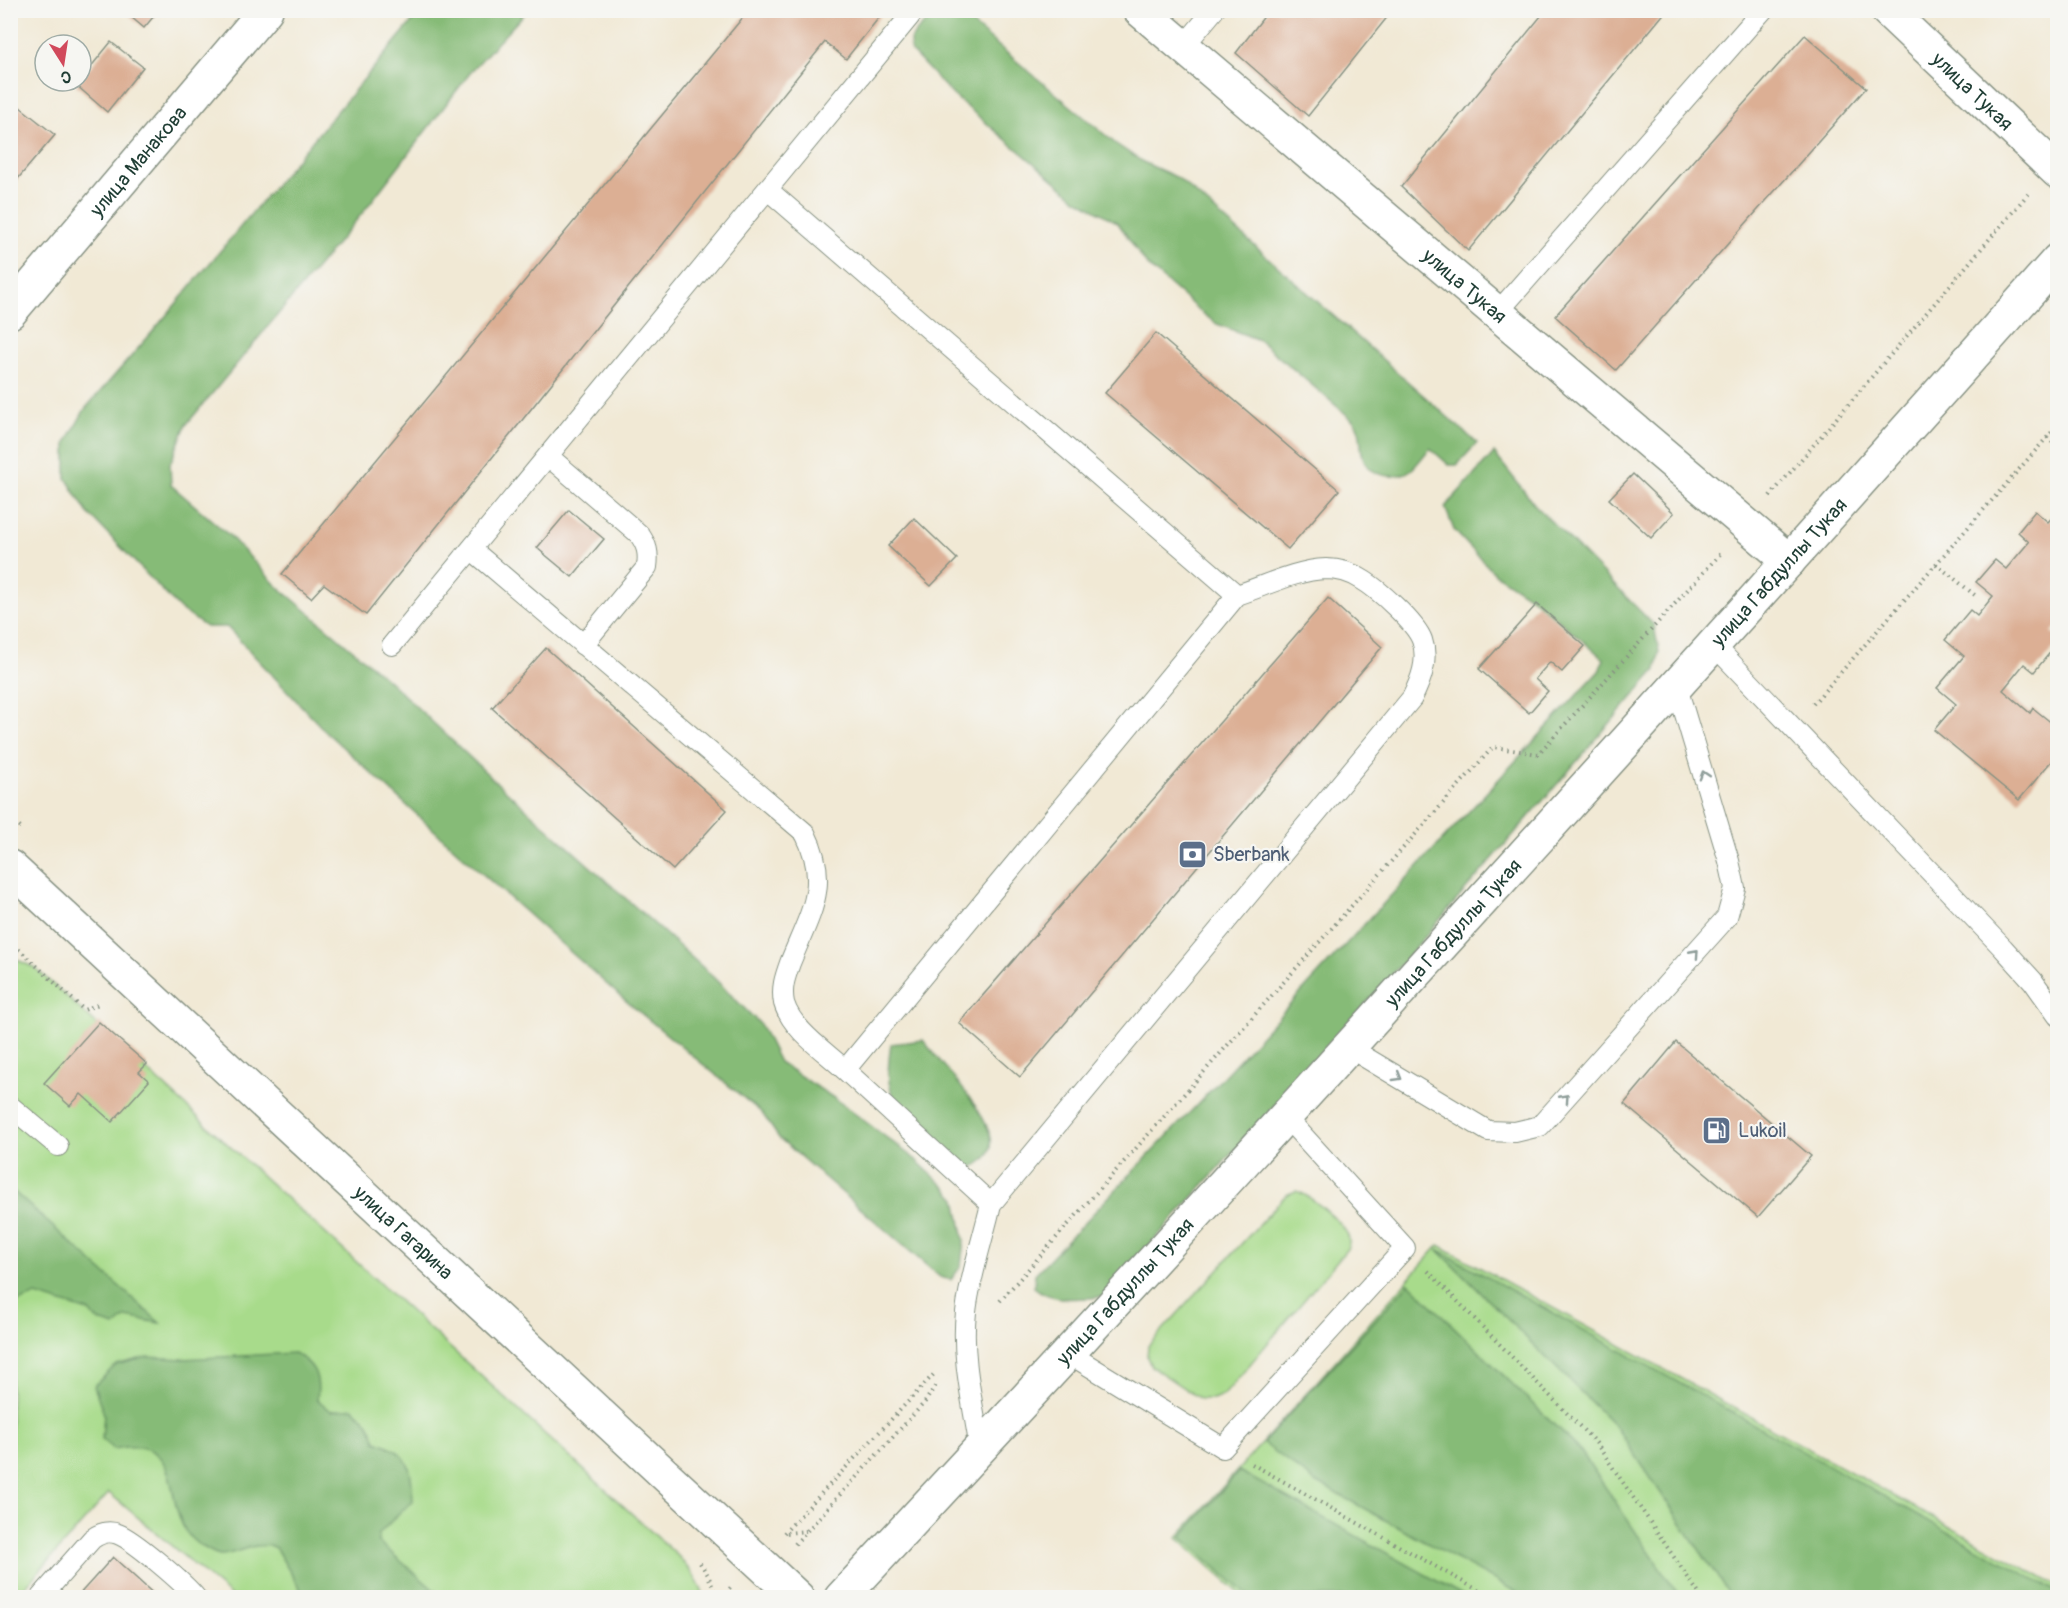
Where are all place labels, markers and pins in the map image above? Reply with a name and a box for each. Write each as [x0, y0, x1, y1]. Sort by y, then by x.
bank icon: Sberbank [1176, 838, 1208, 870]
place label: Sberbank [1213, 842, 1290, 867]
fuel station icon: Lukoil [1701, 1114, 1733, 1146]
place label: Lukoil [1738, 1118, 1787, 1143]

